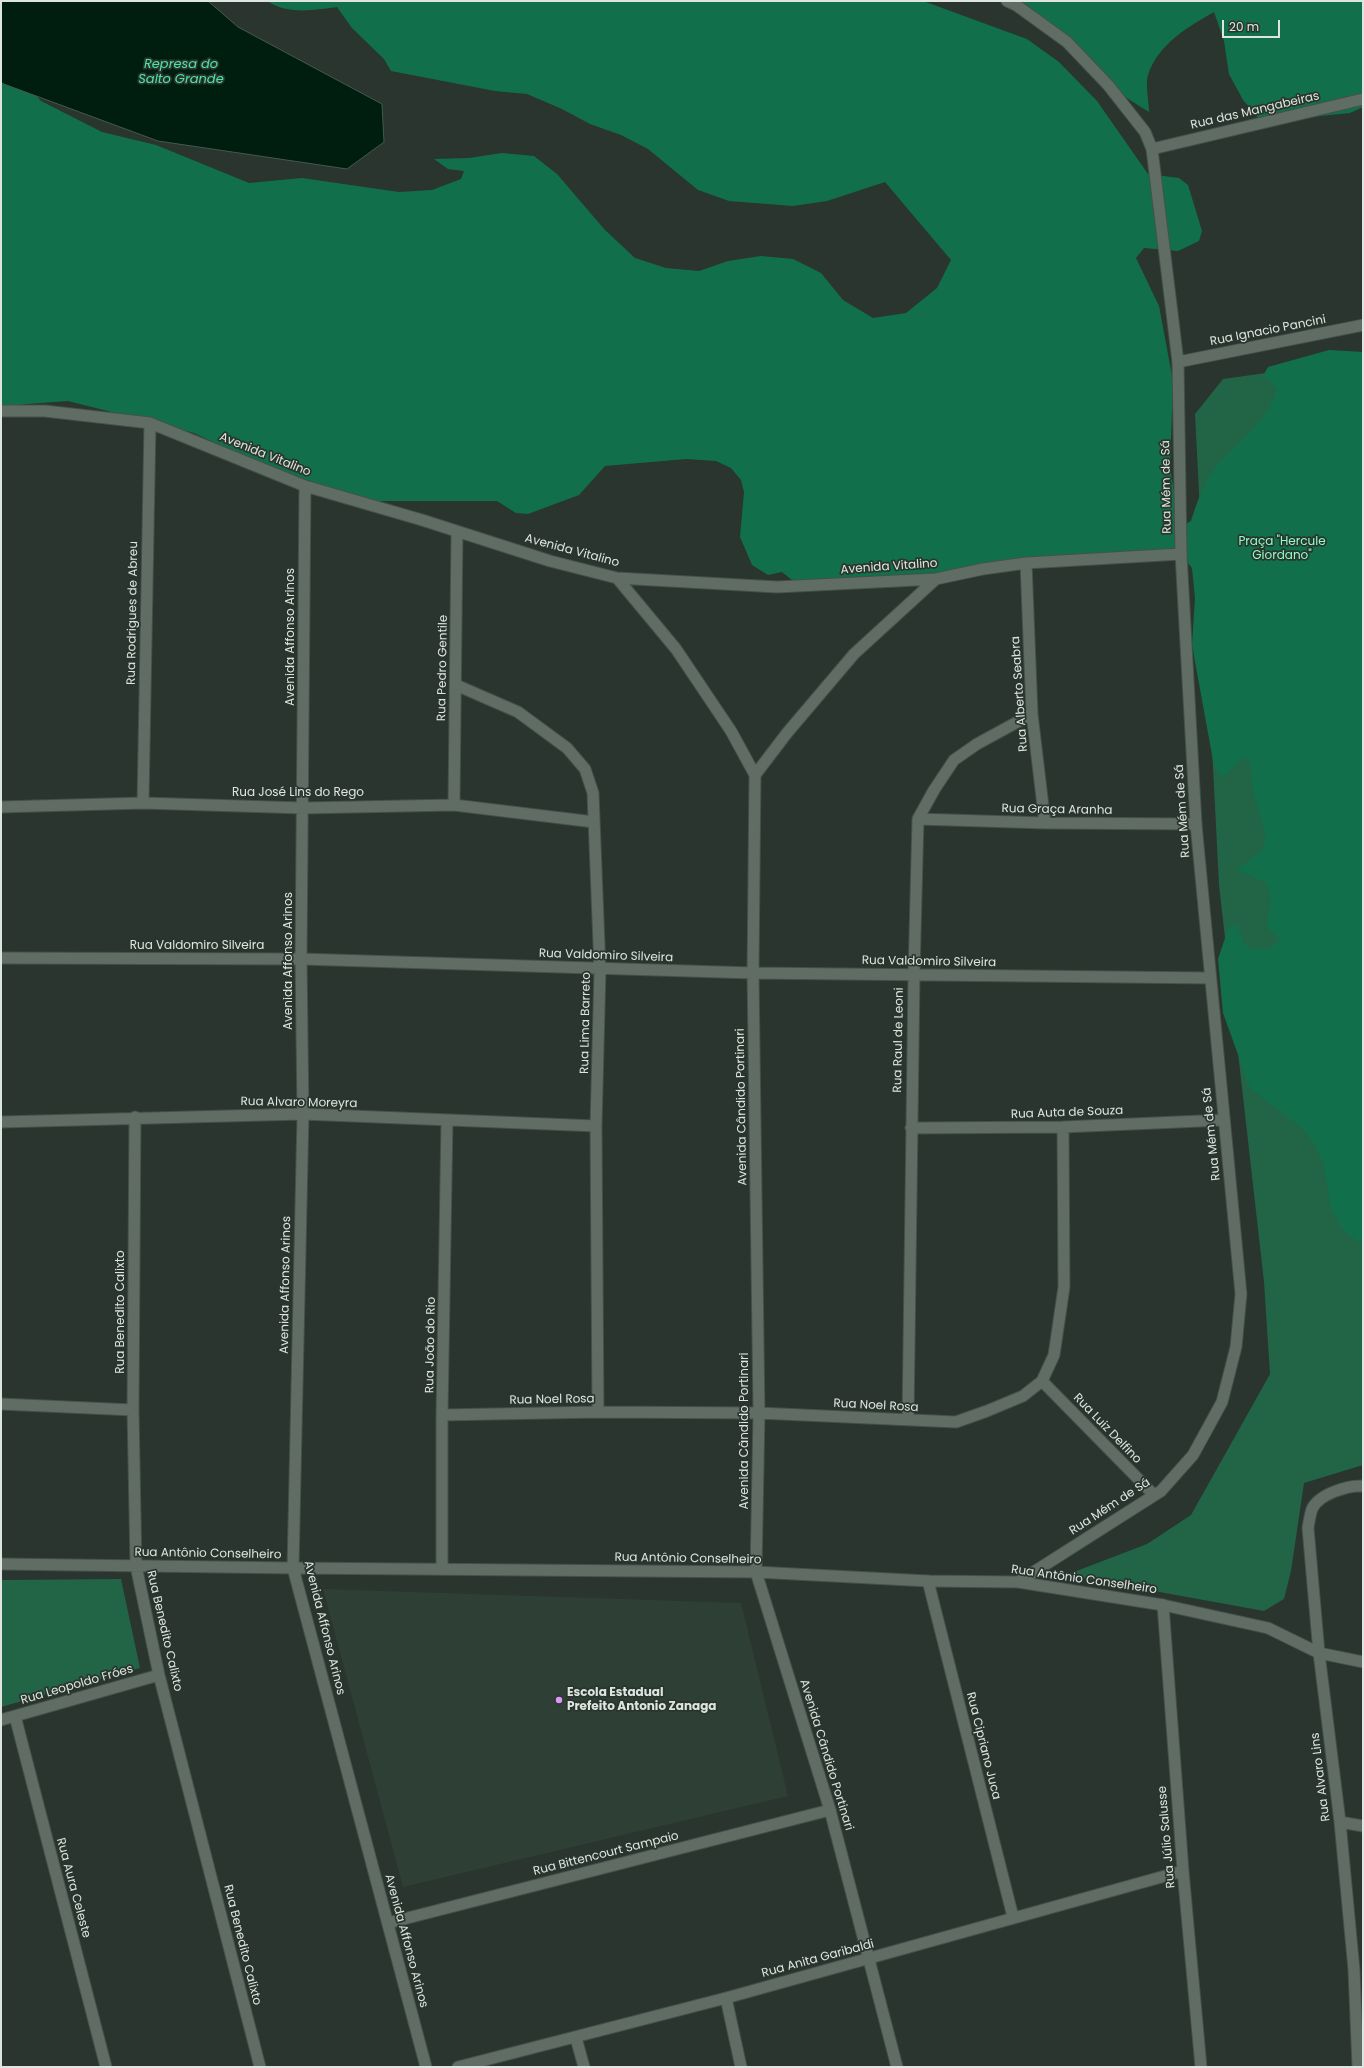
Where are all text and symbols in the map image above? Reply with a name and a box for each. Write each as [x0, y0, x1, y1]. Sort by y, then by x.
scale bar [1224, 12, 1282, 38]
text: 20 m [1229, 18, 1259, 35]
water label: Represa do Salto Grande [138, 57, 224, 88]
street label: Rua das Mangabeiras [1189, 89, 1321, 133]
street label: Rua Ignacio Pancini [1209, 313, 1327, 349]
street label: Avenida Vitalino [217, 430, 313, 480]
street label: Rua Mém de Sá [1159, 440, 1175, 534]
street label: Avenida Vitalino [523, 531, 621, 571]
park label: Praça "Hercule Giordano" [1238, 535, 1326, 563]
street label: Rua Rodrigues de Abreu [125, 541, 141, 685]
street label: Avenida Vitalino [840, 556, 938, 578]
street label: Avenida Affonso Arinos [284, 568, 298, 706]
street label: Rua Pedro Gentile [435, 615, 451, 721]
street label: Rua Alberto Seabra [1009, 636, 1031, 752]
street label: Rua Mém de Sá [1173, 764, 1193, 858]
street label: Rua José Lins do Rego [232, 786, 364, 800]
street label: Rua Graça Aranha [1001, 802, 1113, 818]
street label: Avenida Affonso Arinos [282, 892, 296, 1030]
street label: Rua Valdomiro Silveira [130, 939, 264, 953]
street label: Rua Valdomiro Silveira [538, 946, 674, 966]
street label: Rua Valdomiro Silveira [862, 954, 996, 970]
street label: Rua Lima Barreto [578, 972, 594, 1074]
street label: Rua Raul de Leoni [891, 987, 907, 1093]
street label: Avenida Cândido Portinari [733, 1028, 751, 1186]
street label: Rua Mém de Sá [1200, 1087, 1224, 1181]
street label: Rua Alvaro Moreyra [240, 1095, 358, 1111]
street label: Rua Auta de Souza [1011, 1104, 1123, 1122]
street label: Avenida Affonso Arinos [278, 1216, 294, 1354]
street label: Rua Benedito Calixto [114, 1250, 128, 1374]
street label: Rua João do Rio [423, 1297, 439, 1393]
street label: Avenida Cândido Portinari [738, 1352, 752, 1510]
street label: Rua Luiz Delfino [1070, 1391, 1144, 1467]
street label: Rua Noel Rosa [509, 1392, 595, 1408]
street label: Rua Noel Rosa [833, 1397, 919, 1415]
street label: Rua Mém de Sá [1067, 1475, 1153, 1539]
street label: Rua Antônio Conselheiro [134, 1546, 282, 1562]
street label: Rua Antônio Conselheiro [614, 1551, 762, 1567]
street label: Avenida Affonso Arinos [300, 1559, 348, 1697]
street label: Rua Antônio Conselheiro [1010, 1563, 1158, 1597]
street label: Rua Benedito Calixto [143, 1569, 185, 1693]
street label: Rua Leopoldo Fróes [19, 1662, 135, 1708]
street label: Avenida Cândido Portinari [796, 1678, 856, 1832]
place label: Escola Estadual Prefeito Antonio Zanaga [567, 1686, 716, 1714]
street label: Rua Cipriano Juca [963, 1691, 1003, 1801]
marker: Escola Estadual Prefeito Antonio Zanaga [554, 1695, 564, 1705]
street label: Rua Alvaro Lins [1308, 1732, 1334, 1822]
street label: Rua Júlio Salusse [1155, 1785, 1179, 1889]
street label: Rua Bittencourt Sampaio [532, 1829, 680, 1879]
street label: Rua Aura Celeste [53, 1836, 93, 1940]
street label: Avenida Affonso Arinos [381, 1873, 431, 2009]
street label: Rua Benedito Calixto [220, 1883, 264, 2007]
street label: Rua Anita Garibaldi [760, 1937, 876, 1981]

